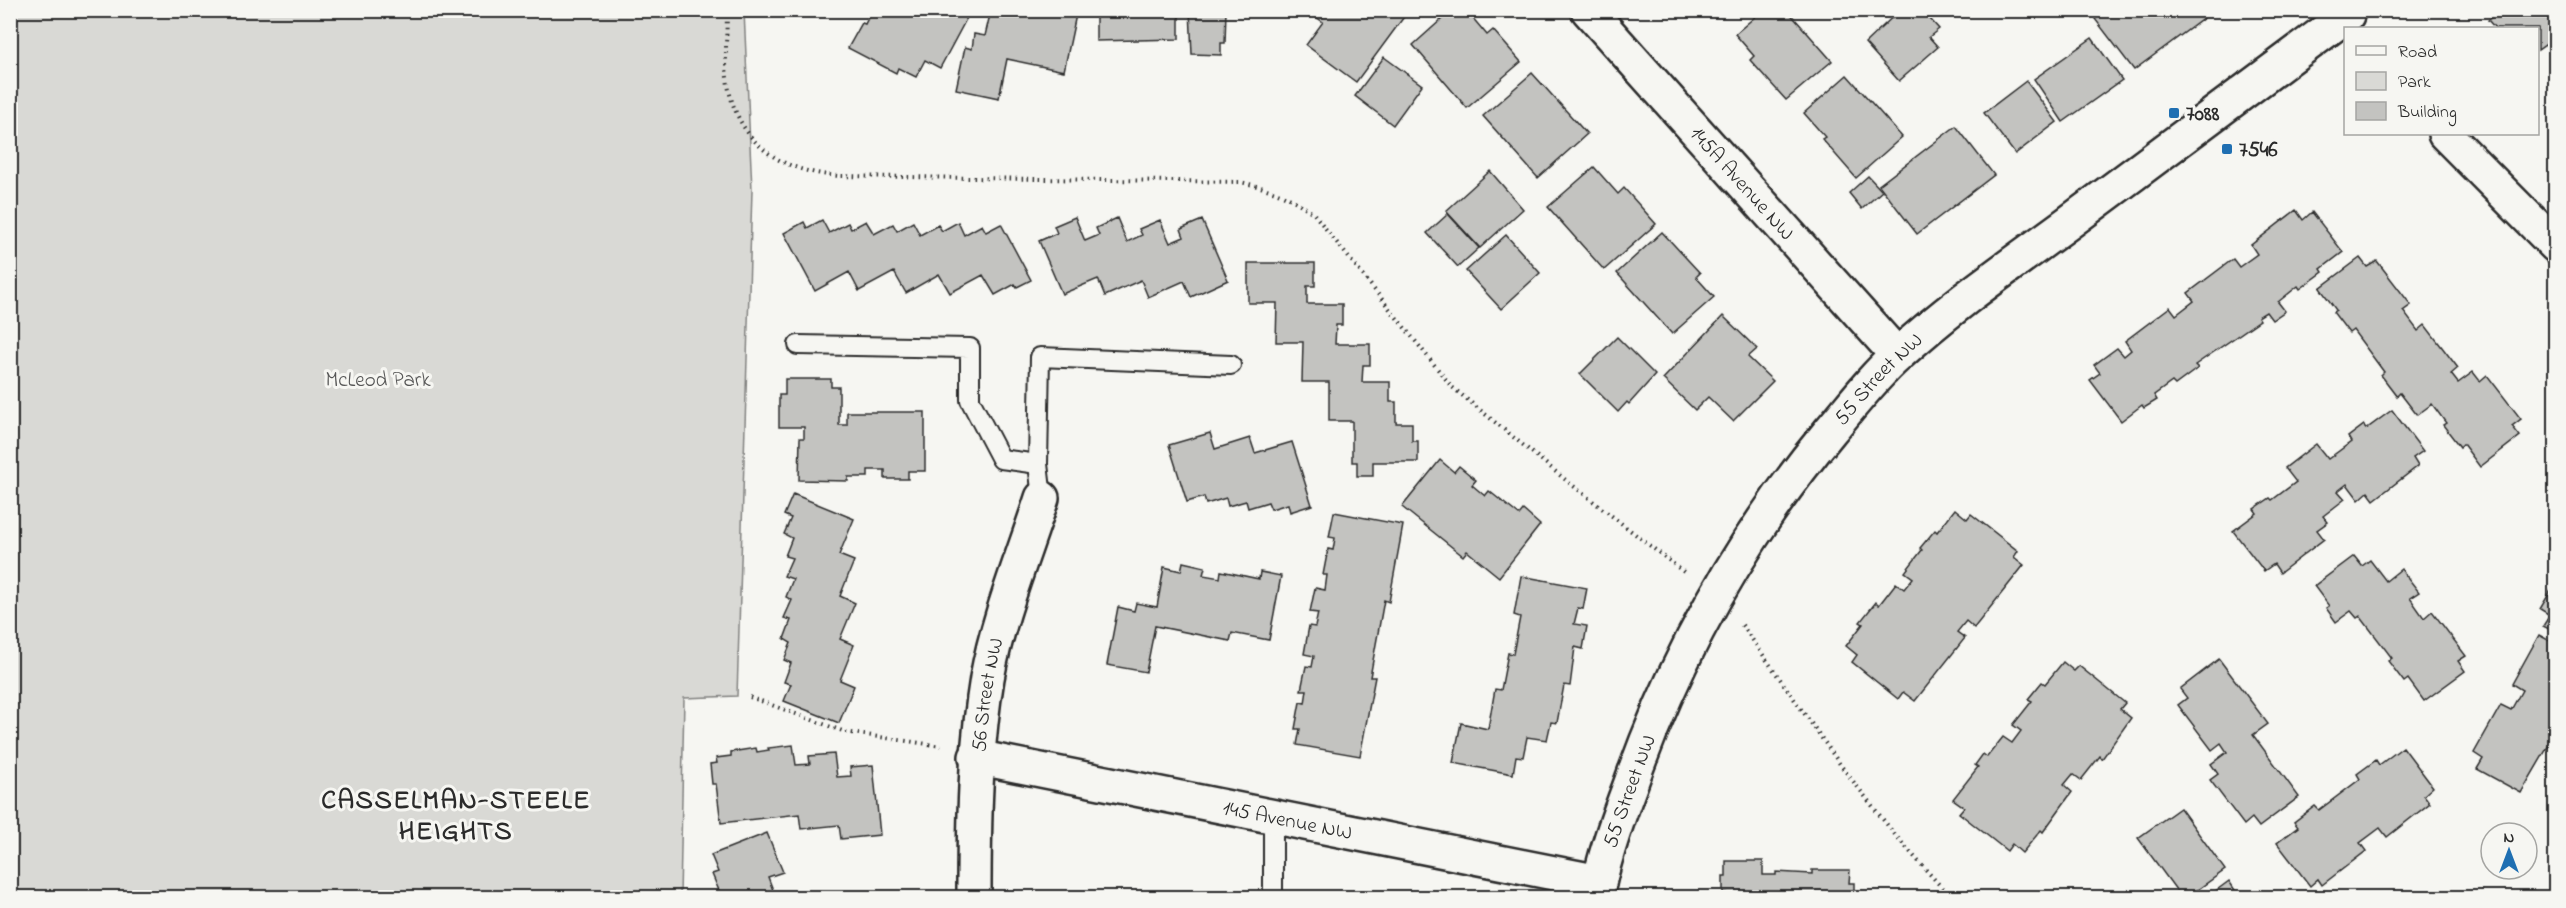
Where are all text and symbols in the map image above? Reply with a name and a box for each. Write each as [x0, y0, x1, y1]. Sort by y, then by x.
legend [2344, 27, 2539, 135]
text: Road [2398, 40, 2437, 66]
text: Park [2398, 70, 2431, 96]
place label: 7088 [2186, 100, 2220, 130]
text: Building [2397, 100, 2457, 127]
marker: 7088 [2167, 106, 2181, 120]
street label: 145A Avenue NW [1682, 120, 1801, 248]
place label: 7546 [2239, 136, 2278, 166]
marker: 7546 [2220, 142, 2234, 156]
street label: 55 Street NW [1828, 327, 1930, 433]
park label: McLeod Park [325, 366, 431, 396]
street label: 56 Street NW [965, 635, 1012, 753]
street label: 55 Street NW [1596, 731, 1665, 852]
district label: CASSELMAN-STEELE HEIGHTS [321, 782, 591, 852]
street label: 145 Avenue NW [1220, 794, 1355, 849]
north arrow [2479, 821, 2539, 881]
text: N [2504, 826, 2515, 850]

